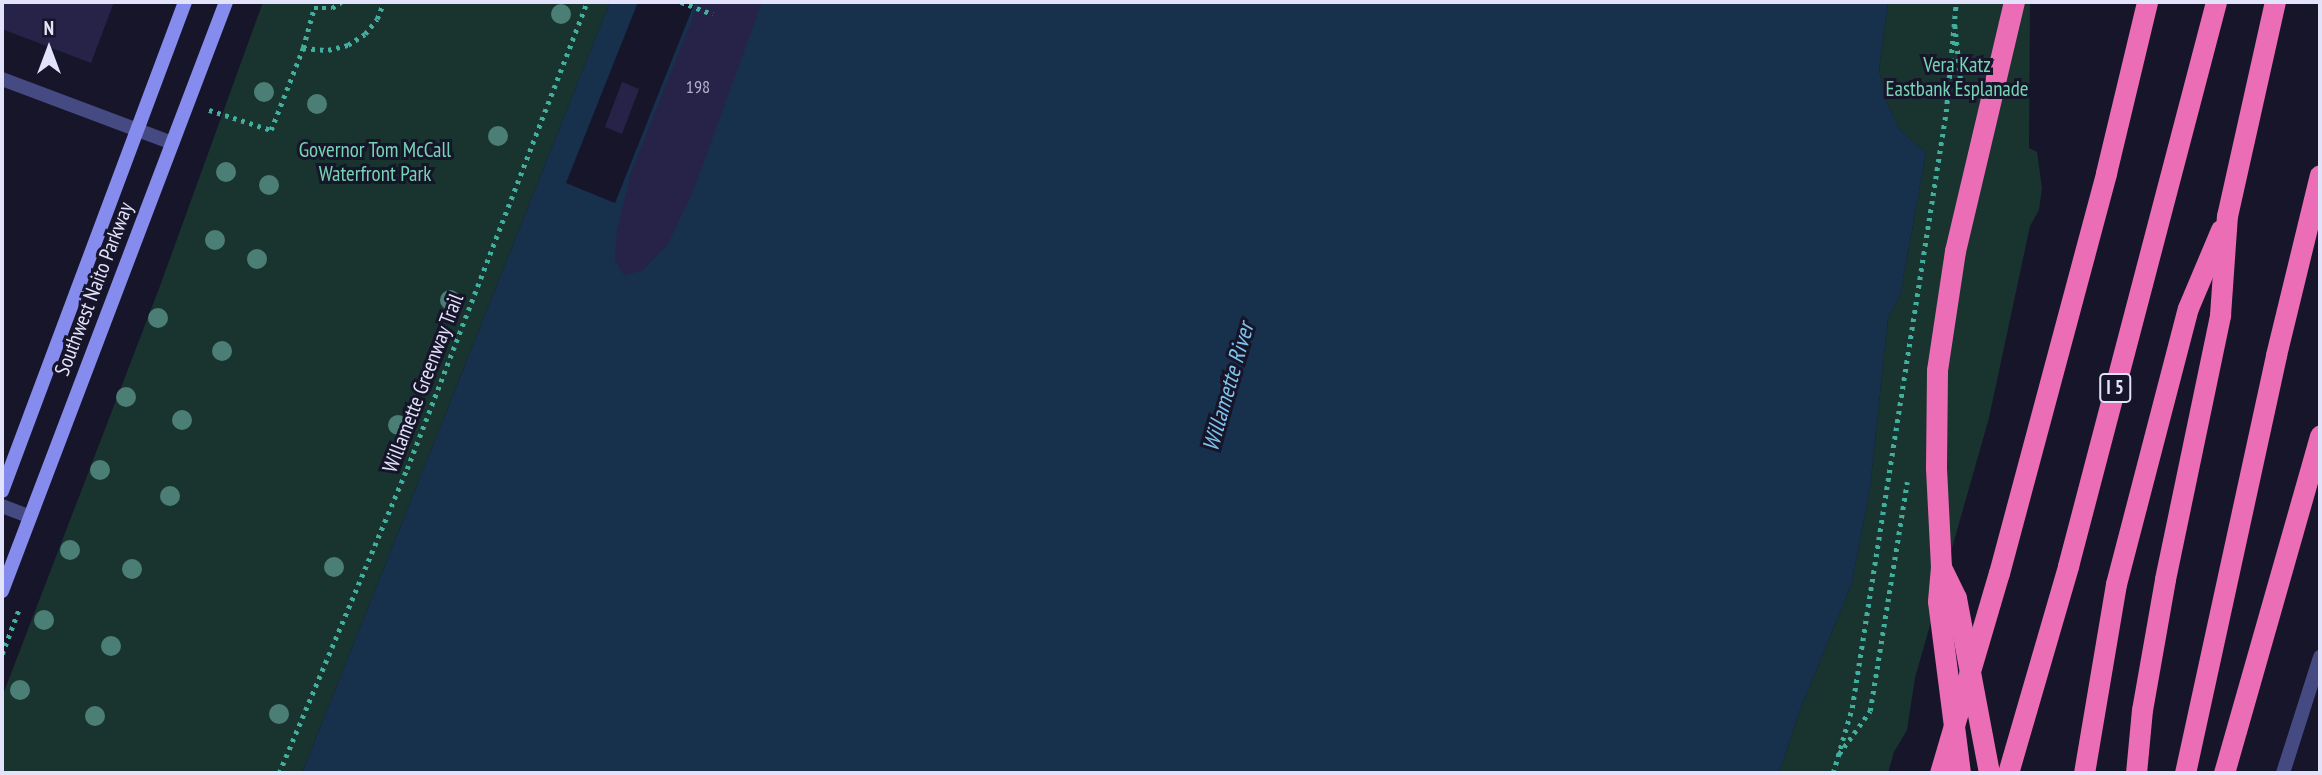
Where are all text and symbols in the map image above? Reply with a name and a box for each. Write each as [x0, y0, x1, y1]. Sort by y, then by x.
north arrow [14, 14, 84, 84]
text: N [44, 16, 54, 40]
park label: Vera Katz Eastbank Esplanade [1885, 52, 2029, 102]
house number: 198 [686, 76, 710, 98]
park label: Governor Tom McCall Waterfront Park [298, 137, 452, 187]
street label: Southwest Naito Parkway [49, 199, 139, 379]
street label: Willamette Greenway Trail [377, 290, 469, 476]
water label: Willamette River [1196, 320, 1260, 454]
road number: I 5 [2099, 372, 2131, 404]

